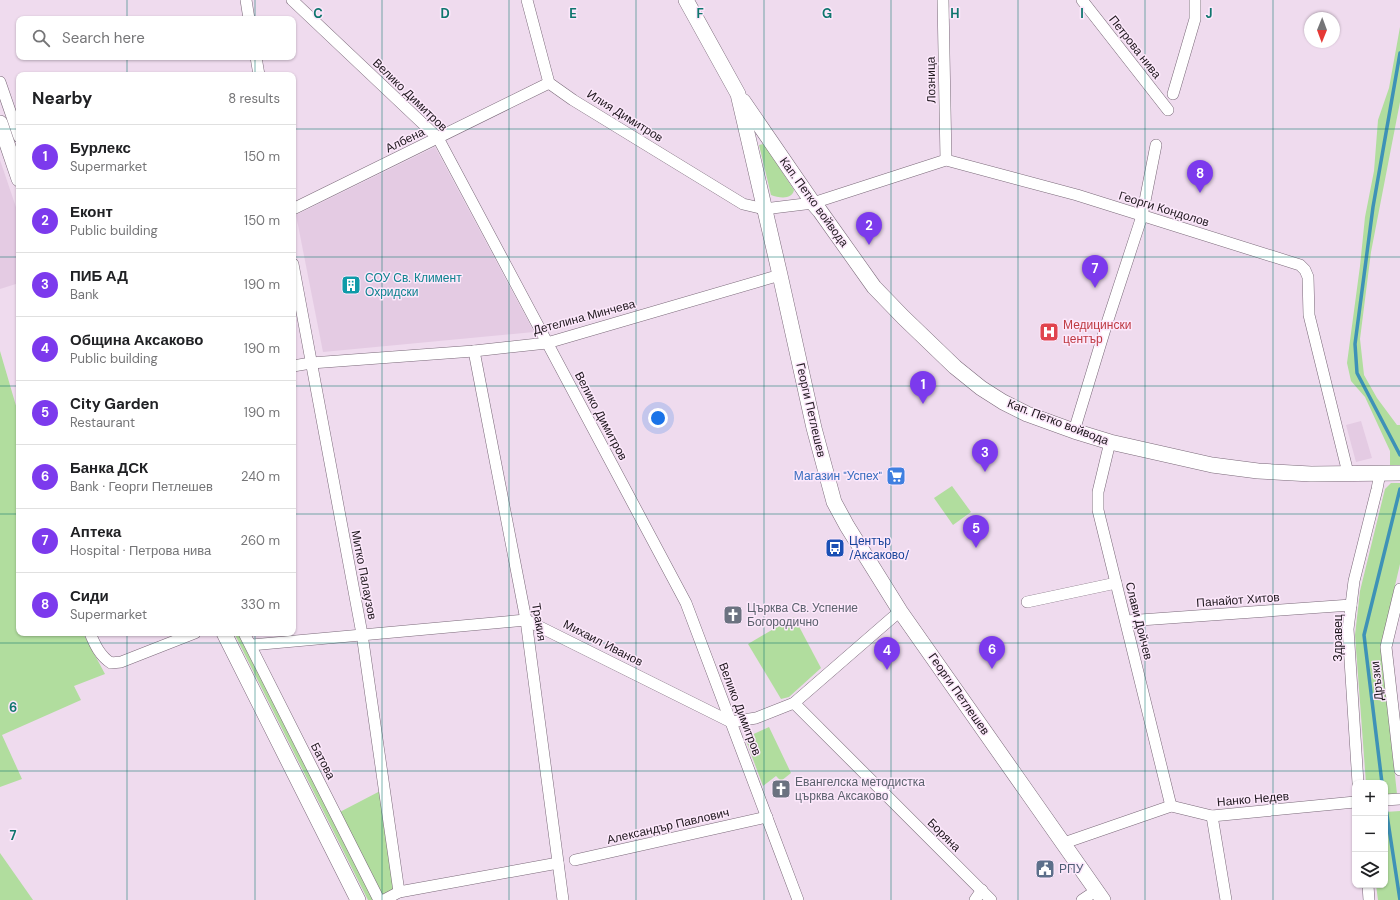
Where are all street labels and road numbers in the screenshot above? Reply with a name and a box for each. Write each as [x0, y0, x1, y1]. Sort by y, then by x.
street label: Петрова нива [1105, 12, 1165, 82]
street label: Велико Димитров [369, 55, 451, 135]
street label: Лозница [923, 56, 939, 104]
street label: Илия Димитров [584, 86, 666, 146]
street label: Албена [383, 124, 428, 156]
street label: Кап. Петко войвода [776, 154, 852, 250]
street label: Георги Кондолов [1117, 188, 1211, 230]
street label: Детелина Минчева [531, 296, 637, 338]
street label: Георги Петлешев [792, 361, 830, 459]
street label: Велико Димитров [571, 369, 631, 463]
street label: Кап. Петко войвода [1005, 395, 1111, 449]
street label: Митко Палаузов [347, 529, 381, 621]
street label: Слави Дойчев [1122, 580, 1156, 662]
street label: Панайот Хитов [1196, 589, 1280, 611]
street label: Тракия [528, 602, 550, 642]
street label: Здравец [1330, 614, 1346, 662]
street label: Михаил Иванов [560, 616, 646, 670]
street label: Георги Петлешев [925, 650, 993, 738]
street label: Велико Димитров [715, 660, 765, 758]
street label: Дръзки [1367, 660, 1387, 702]
street label: Батова [307, 740, 339, 782]
street label: Нанко Недев [1216, 788, 1290, 810]
street label: Александър Павлович [605, 804, 731, 848]
street label: Боряна [924, 815, 964, 855]

